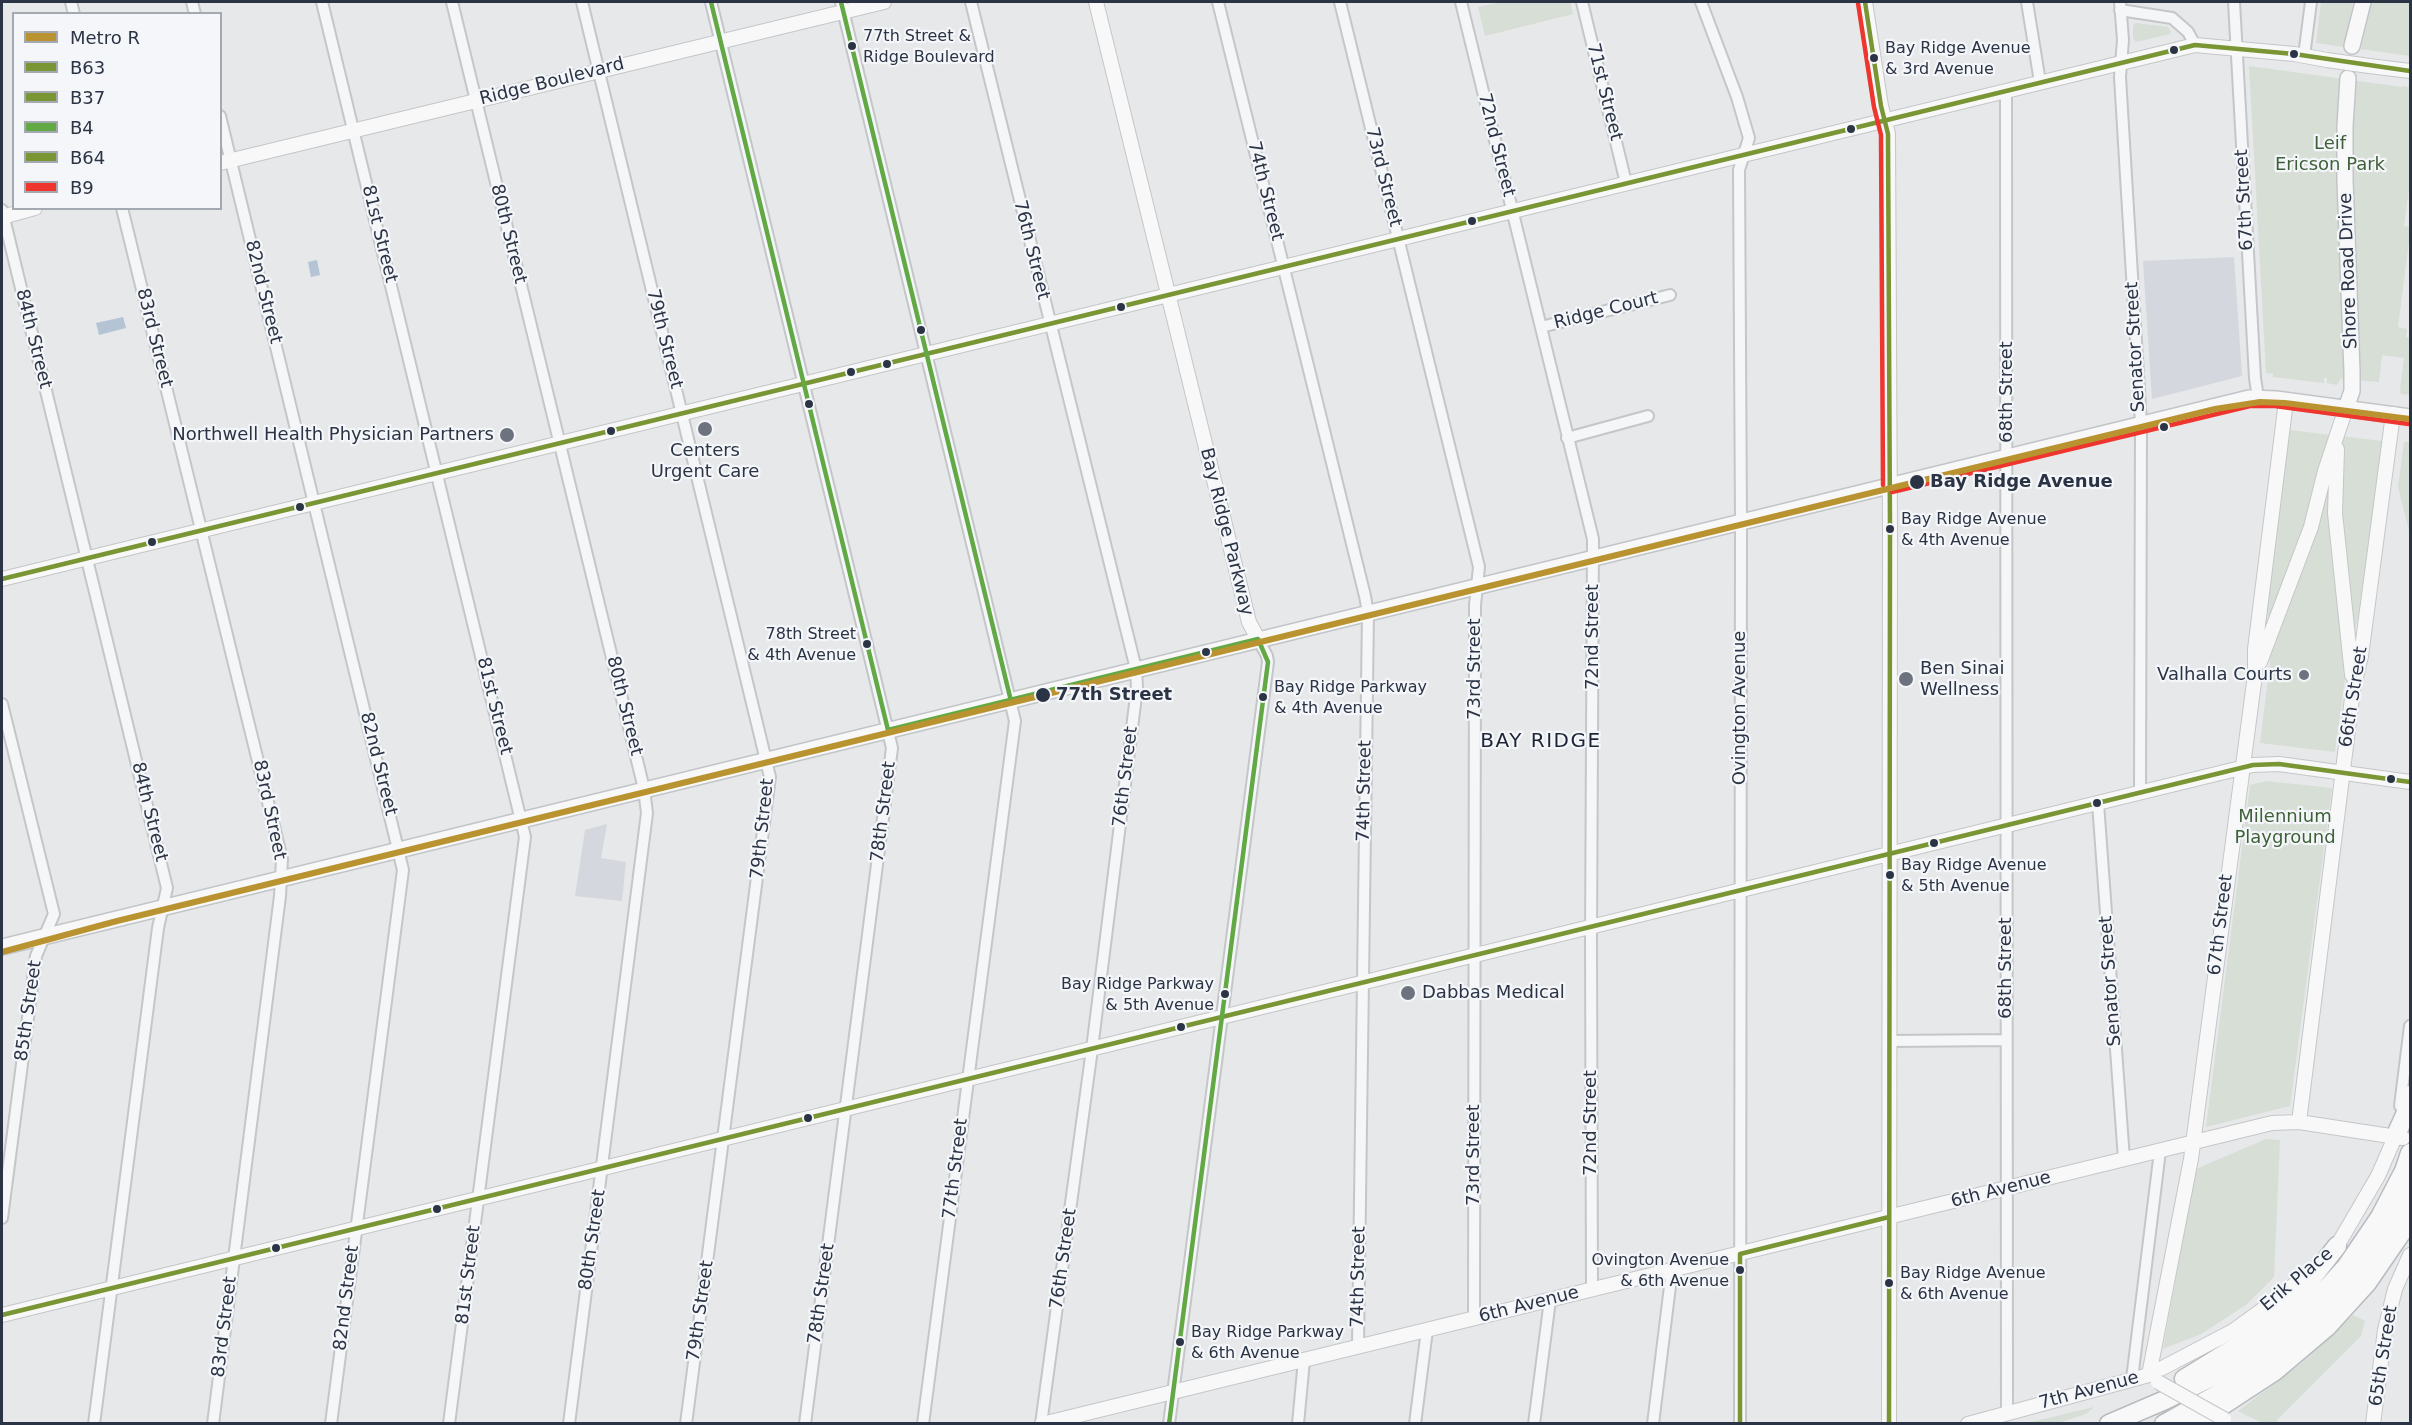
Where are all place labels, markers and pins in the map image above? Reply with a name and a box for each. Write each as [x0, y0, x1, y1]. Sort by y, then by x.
place label: 77th Street & Ridge Boulevard [863, 27, 995, 65]
place label: Bay Ridge Avenue & 3rd Avenue [1885, 39, 2031, 77]
marker: 77th Street & Ridge Boulevard [846, 40, 858, 52]
unlabelled marker [2168, 44, 2180, 56]
unlabelled marker [2288, 48, 2300, 60]
marker: Bay Ridge Avenue & 3rd Avenue [1868, 52, 1880, 64]
unlabelled marker [1845, 123, 1857, 135]
unlabelled marker [1466, 215, 1478, 227]
unlabelled marker [1115, 301, 1127, 313]
unlabelled marker [915, 324, 927, 336]
unlabelled marker [881, 358, 893, 370]
unlabelled marker [845, 366, 857, 378]
unlabelled marker [803, 398, 815, 410]
marker: Centers Urgent Care [696, 420, 714, 438]
unlabelled marker [2158, 421, 2170, 433]
place label: Northwell Health Physician Partners [172, 424, 494, 446]
unlabelled marker [605, 425, 617, 437]
marker: Northwell Health Physician Partners [498, 426, 516, 444]
place label: Centers Urgent Care [651, 440, 759, 482]
place label: Bay Ridge Avenue [1930, 471, 2113, 493]
marker: Bay Ridge Avenue [1908, 473, 1926, 491]
unlabelled marker [294, 501, 306, 513]
place label: Bay Ridge Avenue & 4th Avenue [1901, 510, 2047, 548]
marker: Bay Ridge Avenue & 4th Avenue [1884, 523, 1896, 535]
unlabelled marker [146, 536, 158, 548]
place label: 78th Street & 4th Avenue [747, 625, 856, 663]
marker: 78th Street & 4th Avenue [861, 638, 873, 650]
unlabelled marker [1200, 646, 1212, 658]
place label: Ben Sinai Wellness [1920, 658, 2004, 700]
place label: Valhalla Courts [2157, 664, 2292, 686]
marker: Valhalla Courts [2297, 668, 2311, 682]
marker: Ben Sinai Wellness [1897, 670, 1915, 688]
place label: Bay Ridge Parkway & 4th Avenue [1274, 678, 1427, 716]
place label: 77th Street [1056, 684, 1172, 706]
marker: 77th Street [1034, 686, 1052, 704]
marker: Bay Ridge Parkway & 4th Avenue [1257, 691, 1269, 703]
unlabelled marker [2385, 773, 2397, 785]
unlabelled marker [2091, 797, 2103, 809]
unlabelled marker [1928, 837, 1940, 849]
place label: Bay Ridge Avenue & 5th Avenue [1901, 856, 2047, 894]
marker: Bay Ridge Avenue & 5th Avenue [1884, 869, 1896, 881]
place label: Bay Ridge Parkway & 5th Avenue [1061, 975, 1214, 1013]
place label: Dabbas Medical [1422, 982, 1565, 1004]
marker: Dabbas Medical [1399, 984, 1417, 1002]
marker: Bay Ridge Parkway & 5th Avenue [1219, 988, 1231, 1000]
unlabelled marker [1175, 1021, 1187, 1033]
unlabelled marker [802, 1112, 814, 1124]
unlabelled marker [431, 1203, 443, 1215]
unlabelled marker [270, 1242, 282, 1254]
place label: Ovington Avenue & 6th Avenue [1591, 1251, 1729, 1289]
marker: Ovington Avenue & 6th Avenue [1734, 1264, 1746, 1276]
place label: Bay Ridge Avenue & 6th Avenue [1900, 1264, 2046, 1302]
marker: Bay Ridge Avenue & 6th Avenue [1883, 1277, 1895, 1289]
place label: Bay Ridge Parkway & 6th Avenue [1191, 1323, 1344, 1361]
marker: Bay Ridge Parkway & 6th Avenue [1174, 1336, 1186, 1348]

